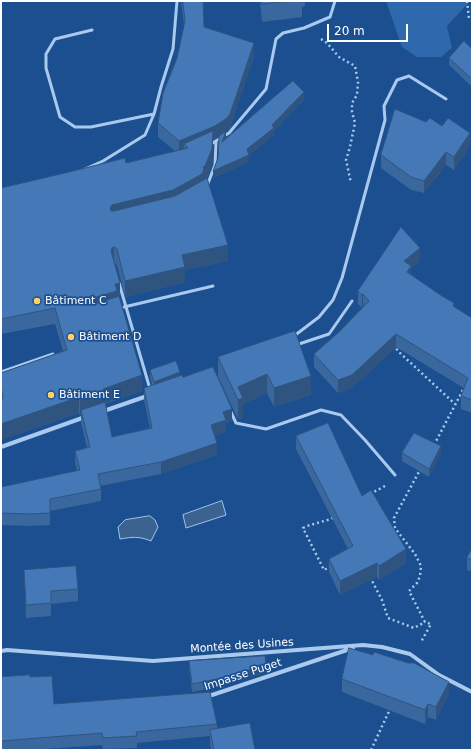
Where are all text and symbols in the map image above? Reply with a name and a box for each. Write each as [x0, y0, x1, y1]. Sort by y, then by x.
scale bar [329, 16, 410, 42]
text: 20 m [334, 24, 365, 38]
place label: Bâtiment C [45, 294, 107, 308]
marker: Bâtiment C [32, 296, 42, 306]
place label: Bâtiment D [79, 330, 141, 344]
marker: Bâtiment D [66, 332, 76, 342]
place label: Bâtiment E [59, 388, 120, 402]
marker: Bâtiment E [46, 390, 56, 400]
street label: Montée des Usines [190, 636, 294, 656]
street label: Impasse Puget [202, 656, 284, 694]

